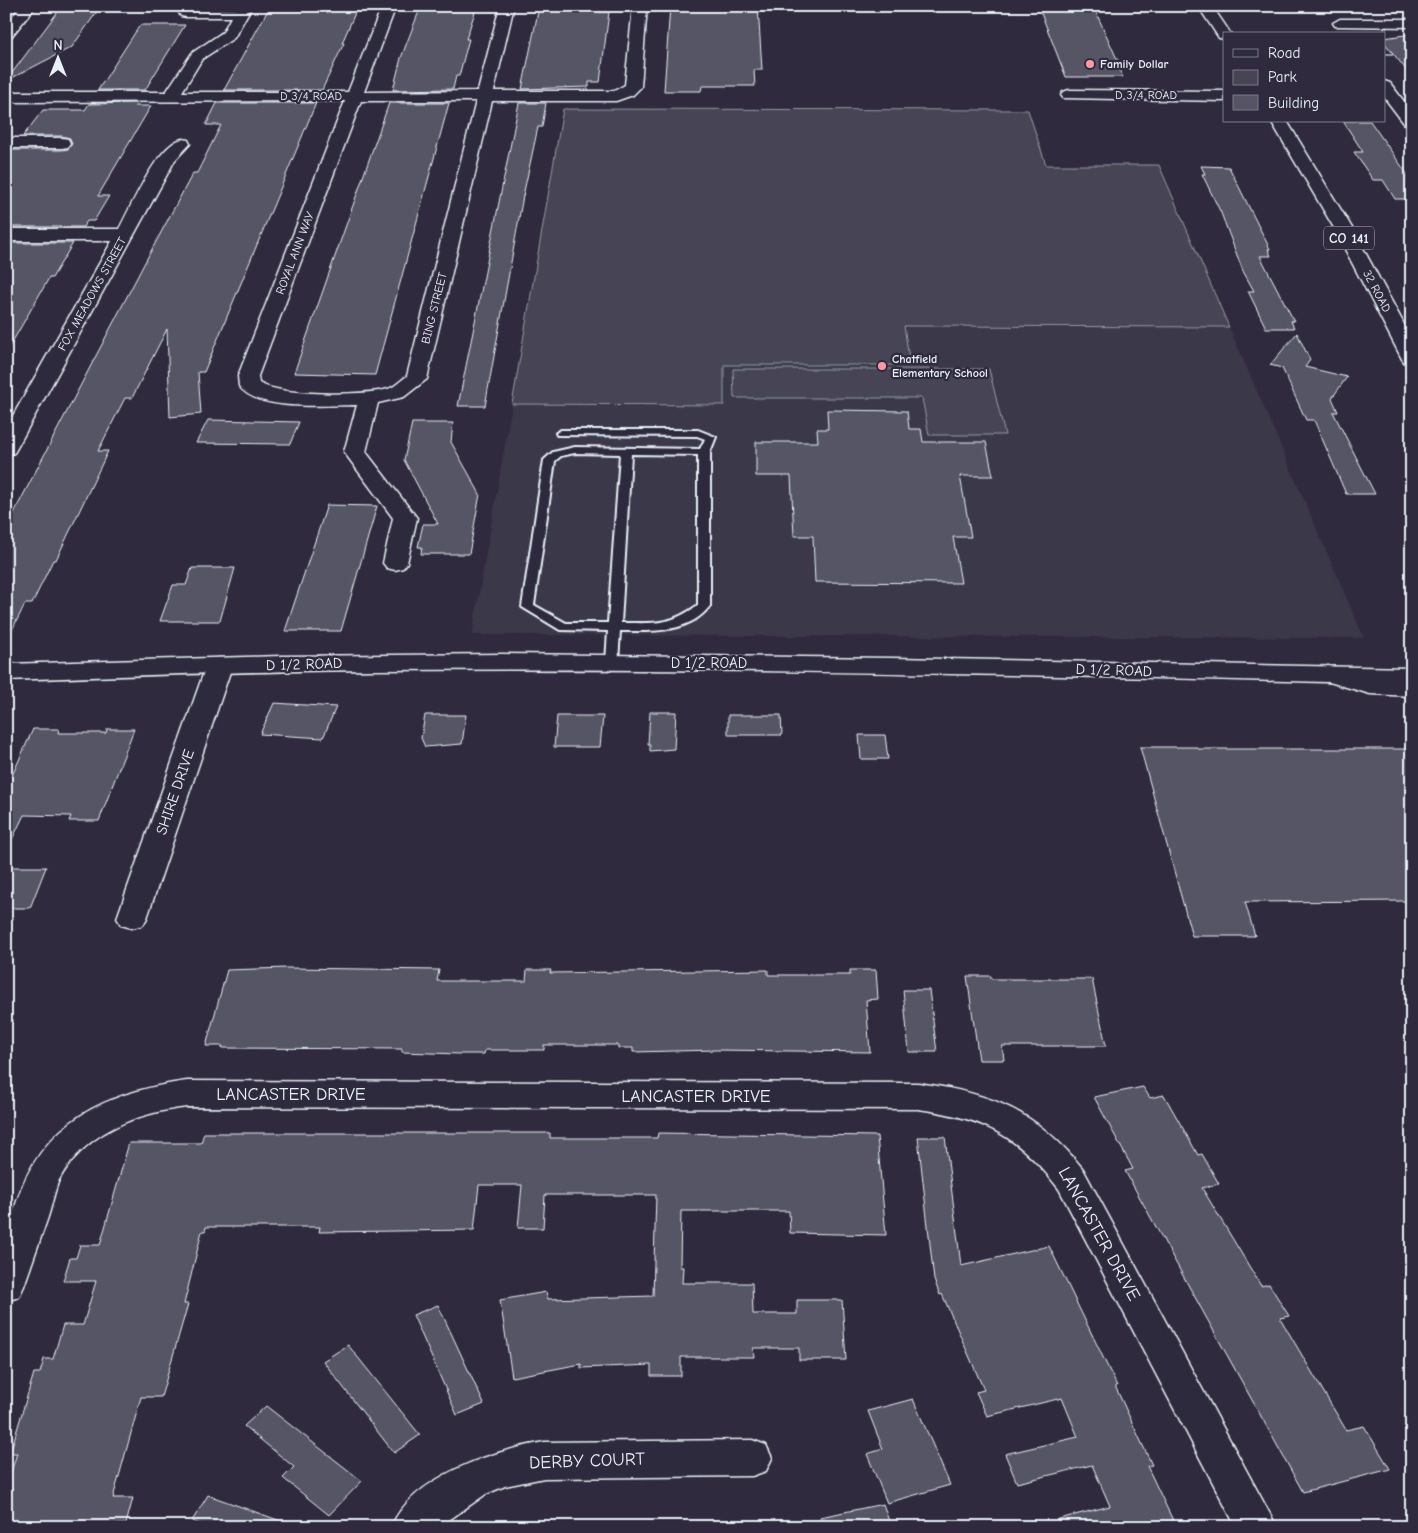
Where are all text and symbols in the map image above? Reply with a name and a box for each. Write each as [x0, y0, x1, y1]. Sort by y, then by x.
north arrow [32, 32, 82, 82]
legend [1223, 32, 1386, 122]
text: N [53, 37, 63, 54]
text: Road [1268, 44, 1300, 62]
place label: Family Dollar [1100, 57, 1169, 71]
marker: Family Dollar [1084, 58, 1096, 70]
text: Park [1268, 68, 1297, 86]
street label: D 3/4 ROAD [1115, 88, 1177, 102]
street label: D 3/4 ROAD [280, 89, 342, 103]
text: Building [1268, 94, 1319, 112]
street label: ROYAL ANN WAY [273, 209, 318, 296]
road number: CO 141 [1324, 227, 1374, 250]
street label: FOX MEADOWS STREET [55, 234, 129, 353]
street label: 32 ROAD [1360, 268, 1394, 314]
street label: BING STREET [418, 270, 450, 345]
place label: Chatfield Elementary School [892, 352, 988, 380]
marker: Chatfield Elementary School [876, 360, 888, 372]
street label: D 1/2 ROAD [265, 654, 343, 674]
street label: D 1/2 ROAD [671, 654, 747, 672]
street label: D 1/2 ROAD [1075, 660, 1153, 680]
street label: SHIRE DRIVE [152, 747, 198, 837]
street label: LANCASTER DRIVE [216, 1084, 366, 1105]
street label: LANCASTER DRIVE [621, 1086, 771, 1107]
street label: LANCASTER DRIVE [1054, 1164, 1144, 1305]
street label: DERBY COURT [529, 1448, 646, 1474]

